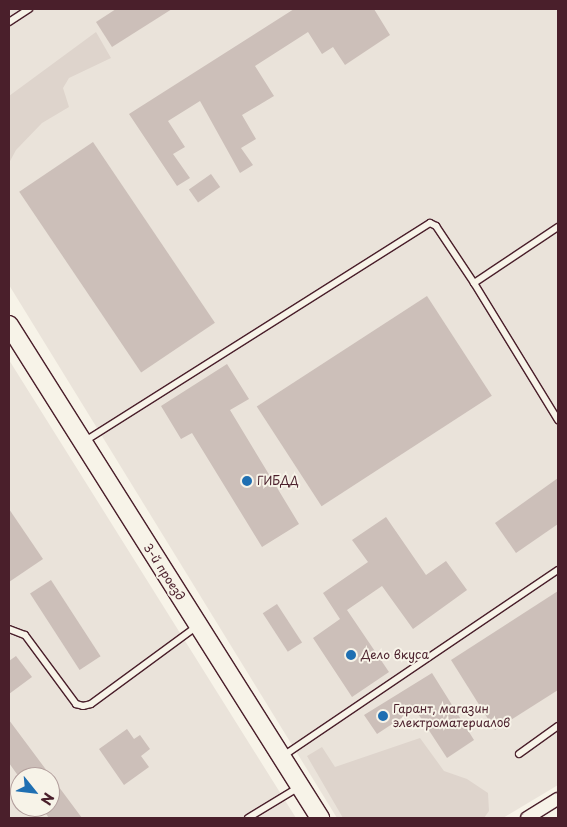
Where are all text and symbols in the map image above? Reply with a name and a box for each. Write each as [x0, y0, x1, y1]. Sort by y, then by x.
place label: ГИБДД [257, 474, 299, 488]
marker: ГИБДД [241, 475, 253, 487]
street label: 3-й проезд [140, 541, 188, 603]
place label: Дело вкуса [361, 648, 429, 662]
marker: Дело вкуса [345, 649, 357, 661]
place label: Гарант, магазин электроматериалов [393, 702, 510, 730]
marker: Гарант, магазин электроматериалов [377, 710, 389, 722]
north arrow [10, 767, 60, 817]
text: N [36, 789, 60, 809]

